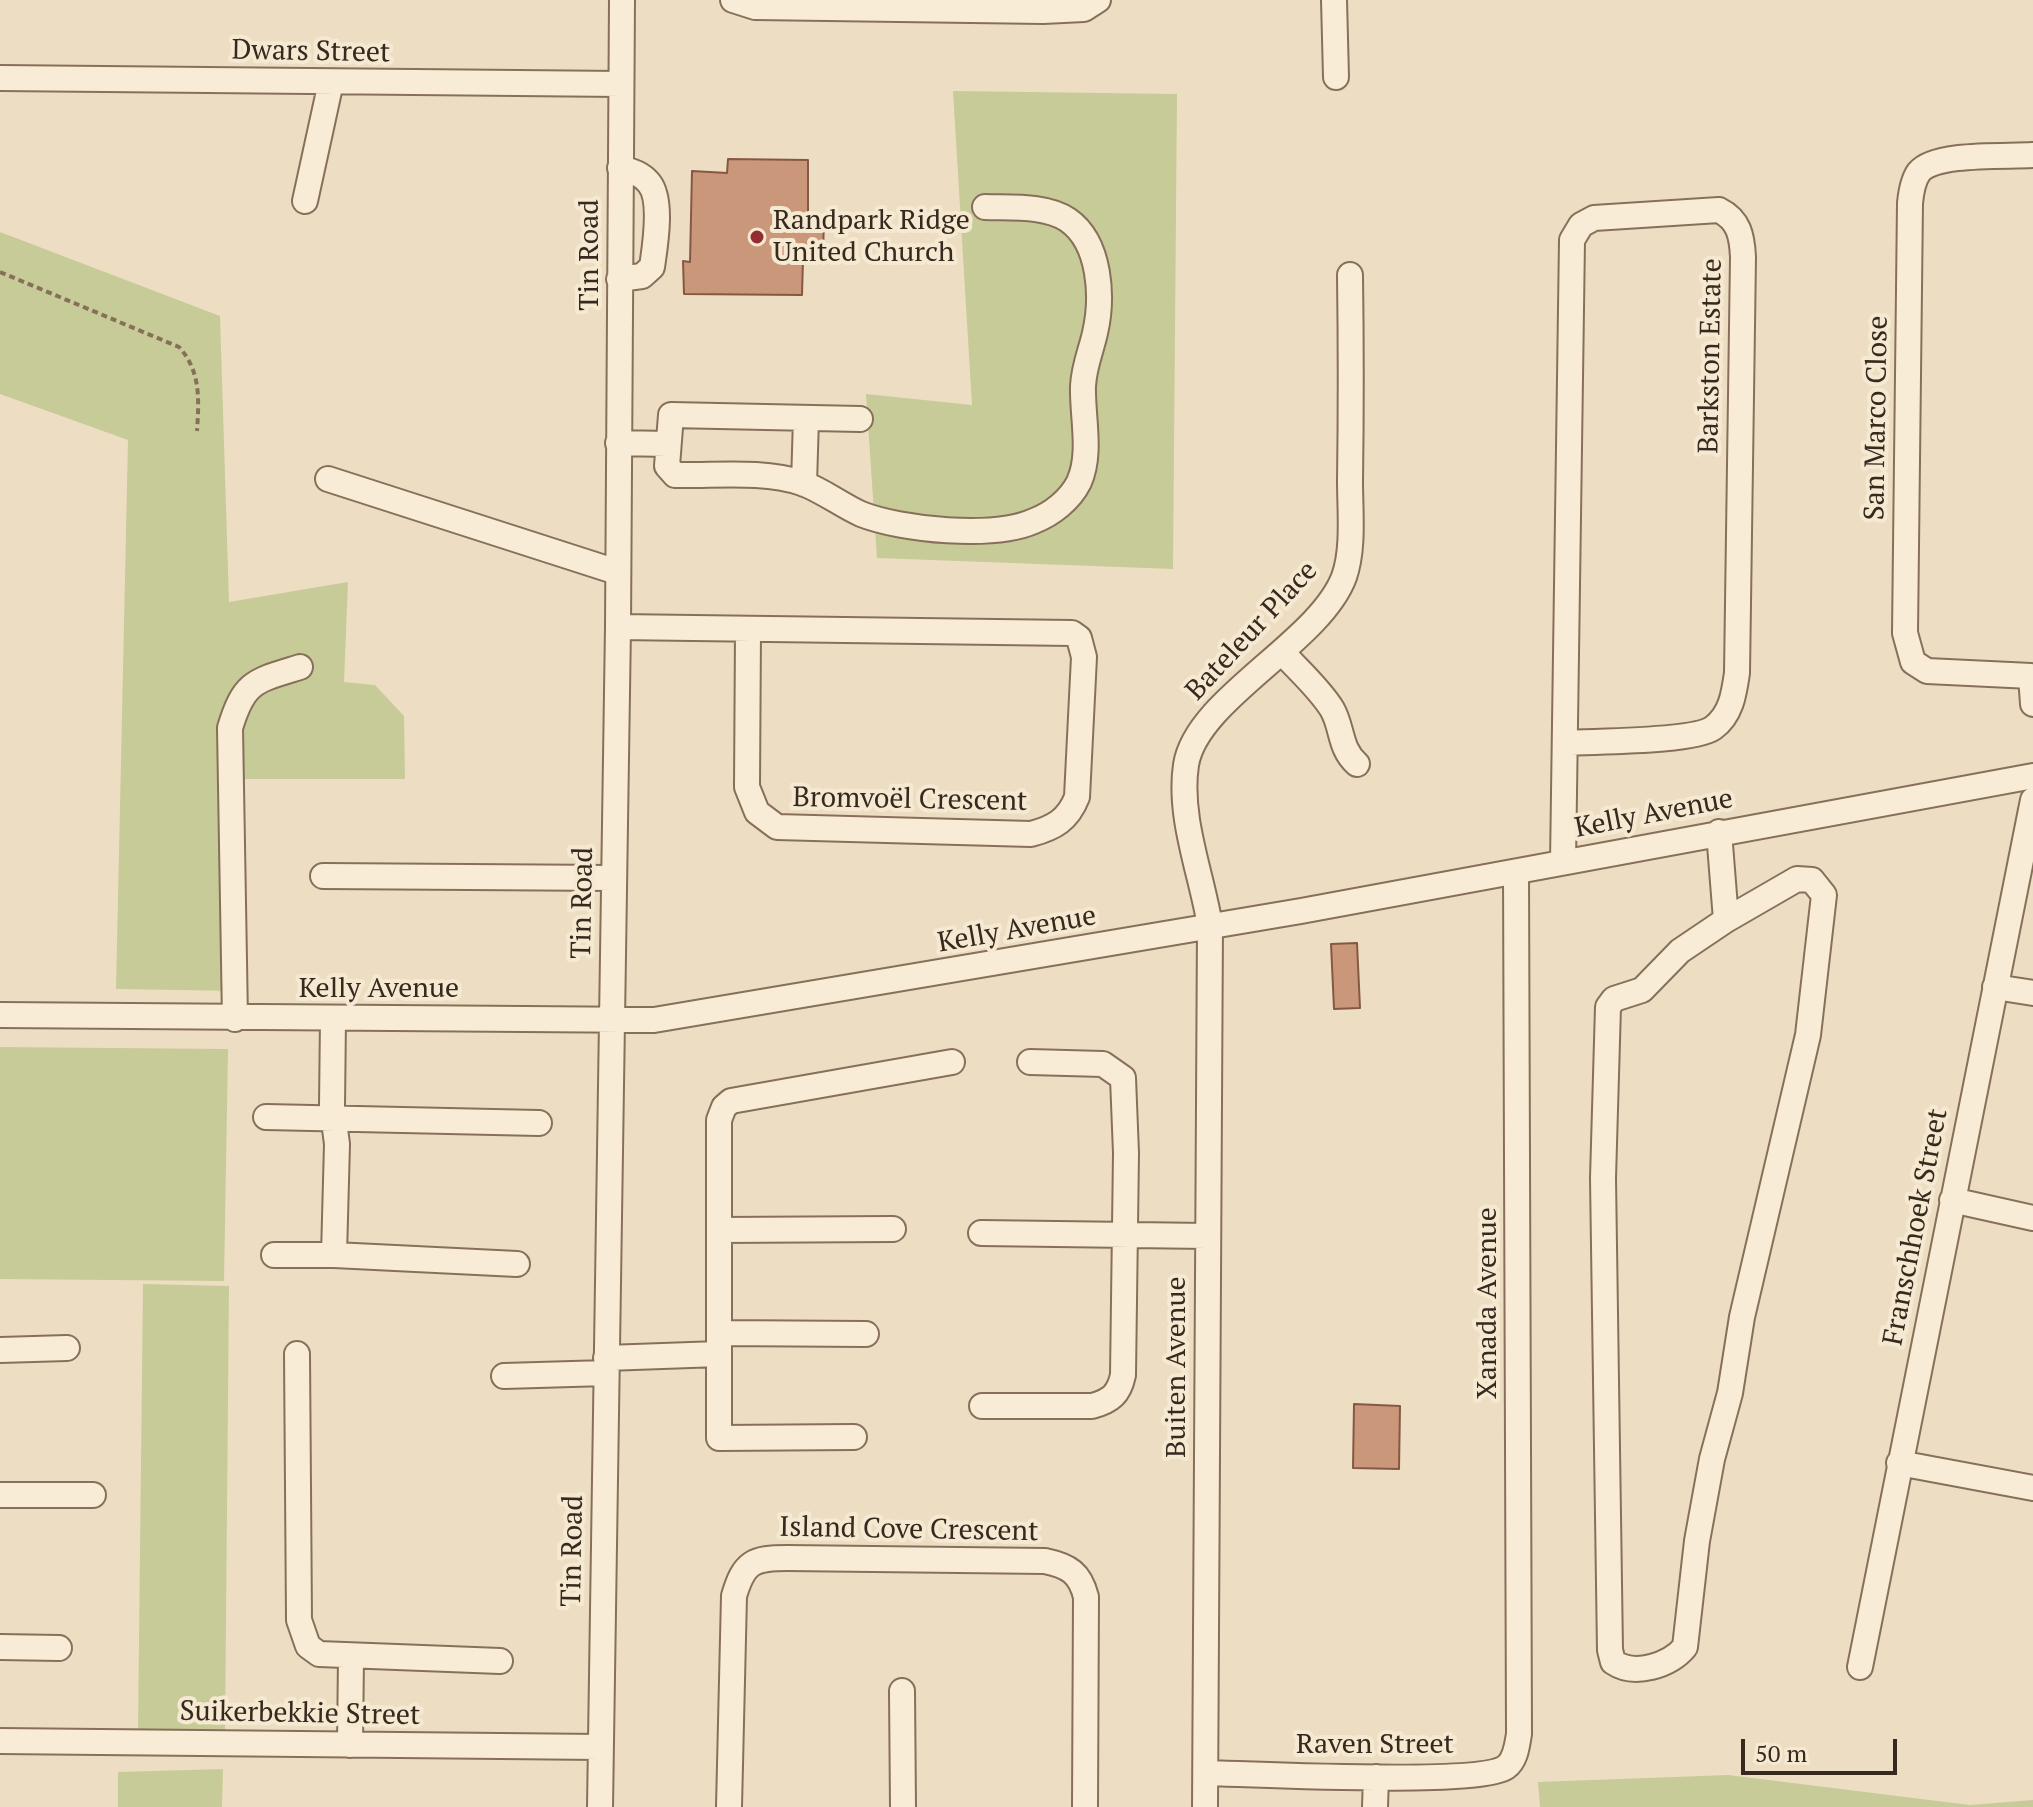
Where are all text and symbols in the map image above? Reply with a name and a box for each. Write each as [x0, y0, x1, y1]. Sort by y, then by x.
street label: Dwars Street [231, 34, 391, 70]
street label: Tin Road [573, 199, 607, 311]
place label: Randpark Ridge United Church [773, 204, 970, 270]
marker: Randpark Ridge United Church [748, 228, 766, 246]
street label: Barkston Estate [1692, 258, 1730, 454]
street label: San Marco Close [1858, 315, 1896, 521]
street label: Bateleur Place [1179, 555, 1325, 707]
street label: Bromvoël Crescent [792, 781, 1028, 819]
street label: Kelly Avenue [1572, 782, 1736, 846]
street label: Tin Road [565, 847, 601, 959]
street label: Kelly Avenue [935, 900, 1099, 960]
street label: Kelly Avenue [299, 972, 459, 1006]
street label: Franschhoek Street [1877, 1106, 1955, 1348]
street label: Xanada Avenue [1471, 1207, 1505, 1399]
street label: Buiten Avenue [1160, 1276, 1194, 1458]
street label: Tin Road [555, 1495, 591, 1607]
street label: Island Cove Crescent [779, 1511, 1039, 1549]
street label: Suikerbekkie Street [179, 1695, 421, 1733]
scale bar [1745, 1723, 1901, 1773]
street label: Raven Street [1296, 1728, 1454, 1762]
text: 50 m [1755, 1737, 1807, 1769]

